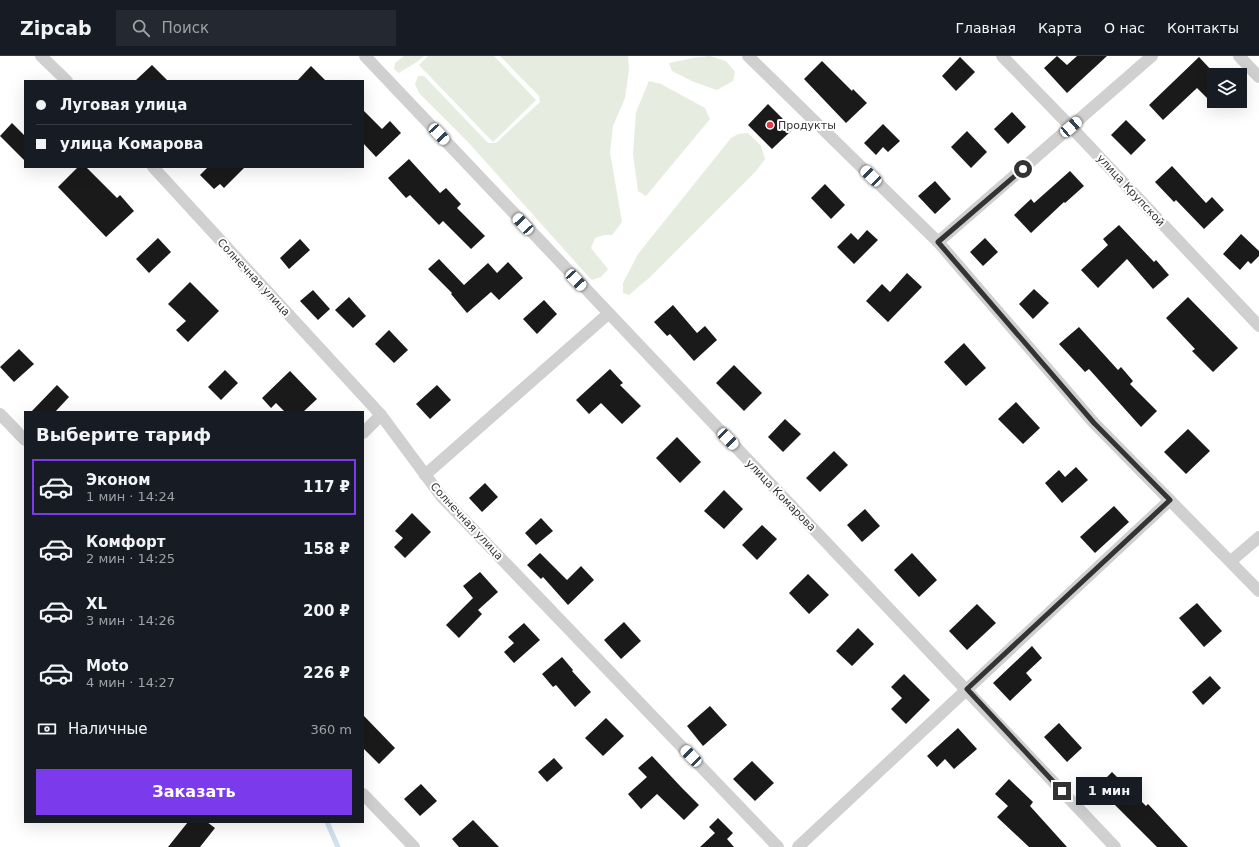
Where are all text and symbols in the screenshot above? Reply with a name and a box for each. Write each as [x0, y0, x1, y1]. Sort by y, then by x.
search box [116, 10, 396, 46]
text: Zipcab [20, 17, 92, 39]
icon: search [130, 17, 152, 39]
text: Поиск [162, 19, 209, 37]
text: Главная [955, 20, 1016, 36]
text: Карта [1038, 20, 1082, 36]
text: О нас [1104, 20, 1145, 36]
text: Контакты [1167, 20, 1239, 36]
map controls [1207, 68, 1247, 108]
button: layers [1207, 68, 1247, 108]
text: Луговая улица [60, 96, 187, 114]
car [1058, 115, 1084, 139]
place label: Продукты [778, 119, 836, 132]
marker: Продукты [765, 120, 775, 130]
car [426, 121, 452, 147]
text: улица Комарова [60, 135, 203, 153]
street label: улица Крупской [1094, 152, 1167, 229]
route start [1014, 160, 1032, 178]
car [858, 163, 884, 189]
car [510, 211, 536, 237]
street label: Солнечная улица [214, 236, 293, 319]
car [563, 267, 589, 293]
text: Выберите тариф [36, 424, 211, 445]
car [715, 426, 741, 452]
street label: улица Комарова [743, 457, 818, 534]
icon: car [38, 469, 74, 505]
text: Эконом [86, 471, 150, 489]
text: 117 ₽ [303, 478, 350, 496]
street label: Солнечная улица [427, 480, 506, 563]
text: 1 мин · 14:24 [86, 489, 175, 504]
icon: car [38, 531, 74, 567]
text: Комфорт [86, 533, 165, 551]
text: 158 ₽ [303, 540, 350, 558]
text: 2 мин · 14:25 [86, 551, 175, 566]
icon: car [38, 593, 74, 629]
text: XL [86, 595, 107, 613]
text: 200 ₽ [303, 602, 350, 620]
text: 3 мин · 14:26 [86, 613, 175, 628]
icon: car [38, 655, 74, 691]
text: Moto [86, 657, 129, 675]
text: 226 ₽ [303, 664, 350, 682]
text: 4 мин · 14:27 [86, 675, 175, 690]
icon: cash [36, 718, 58, 740]
text: Наличные [68, 720, 148, 738]
text: 360 m [310, 722, 352, 737]
car [678, 743, 704, 769]
button: Заказать [36, 769, 352, 815]
callout: 1 мин [1076, 777, 1142, 805]
route end [1053, 782, 1071, 800]
text: 1 мин [1088, 783, 1130, 798]

